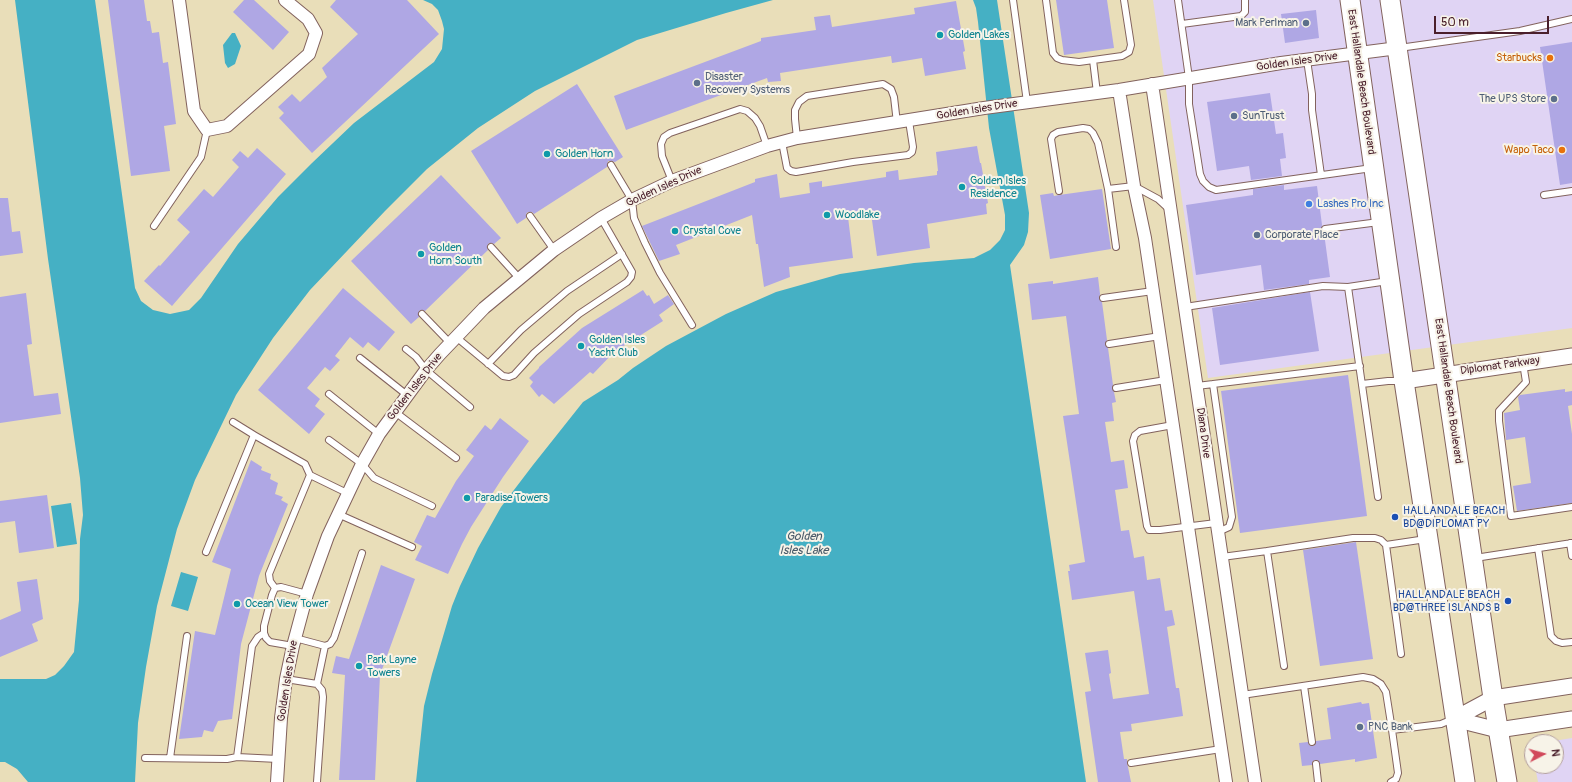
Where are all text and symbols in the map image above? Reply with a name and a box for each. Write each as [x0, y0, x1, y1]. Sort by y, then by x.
street label: East Hallandale Beach Boulevard [1344, 8, 1378, 156]
scale bar [1436, 8, 1551, 34]
text: 50 m [1441, 15, 1469, 30]
place label: Mark Perlman [1235, 16, 1298, 30]
marker: Mark Perlman [1301, 18, 1311, 28]
place label: Golden Lakes [948, 28, 1009, 42]
marker: Golden Lakes [935, 30, 945, 40]
street label: Golden Isles Drive [1255, 50, 1339, 74]
place label: Starbucks [1496, 51, 1542, 65]
marker: Starbucks [1545, 53, 1555, 63]
place label: Disaster Recovery Systems [705, 70, 790, 96]
marker: Disaster Recovery Systems [692, 78, 702, 88]
place label: The UPS Store [1479, 92, 1546, 106]
marker: The UPS Store [1549, 94, 1559, 104]
street label: Golden Isles Drive [935, 97, 1019, 123]
place label: SunTrust [1242, 109, 1284, 123]
marker: SunTrust [1229, 111, 1239, 121]
place label: Wapo Taco [1504, 143, 1554, 157]
marker: Wapo Taco [1557, 145, 1567, 155]
place label: Golden Horn [555, 147, 613, 161]
marker: Golden Horn [542, 149, 552, 159]
street label: Golden Isles Drive [624, 164, 704, 210]
place label: Golden Isles Residence [970, 174, 1026, 200]
marker: Golden Isles Residence [957, 182, 967, 192]
place label: Lashes Pro Inc [1317, 197, 1384, 211]
marker: Lashes Pro Inc [1304, 199, 1314, 209]
place label: Woodlake [835, 208, 879, 222]
marker: Woodlake [822, 210, 832, 220]
place label: Crystal Cove [683, 224, 741, 238]
marker: Crystal Cove [670, 226, 680, 236]
place label: Corporate Place [1265, 228, 1338, 242]
marker: Corporate Place [1252, 230, 1262, 240]
place label: Golden Horn South [429, 241, 482, 267]
marker: Golden Horn South [416, 249, 426, 259]
street label: East Hallandale Beach Boulevard [1431, 317, 1465, 465]
place label: Golden Isles Yacht Club [589, 333, 645, 359]
marker: Golden Isles Yacht Club [576, 341, 586, 351]
street label: Golden Isles Drive [385, 351, 445, 423]
street label: Diplomat Parkway [1459, 354, 1541, 378]
street label: Diana Drive [1193, 407, 1213, 459]
place label: Paradise Towers [475, 491, 548, 505]
marker: Paradise Towers [462, 493, 472, 503]
place label: HALLANDALE BEACH BD@DIPLOMAT PY [1403, 504, 1505, 530]
marker: HALLANDALE BEACH BD@DIPLOMAT PY [1390, 512, 1400, 522]
water label: Golden Isles Lake [780, 530, 828, 558]
place label: HALLANDALE BEACH BD@THREE ISLANDS B [1393, 588, 1500, 614]
marker: HALLANDALE BEACH BD@THREE ISLANDS B [1503, 596, 1513, 606]
place label: Ocean View Tower [245, 597, 328, 611]
marker: Ocean View Tower [232, 599, 242, 609]
street label: Golden Isles Drive [275, 639, 301, 723]
place label: Park Layne Towers [367, 653, 416, 679]
marker: Park Layne Towers [354, 661, 364, 671]
place label: PNC Bank [1368, 720, 1413, 734]
marker: PNC Bank [1355, 722, 1365, 732]
north arrow [1524, 734, 1564, 774]
text: N [1549, 748, 1562, 757]

